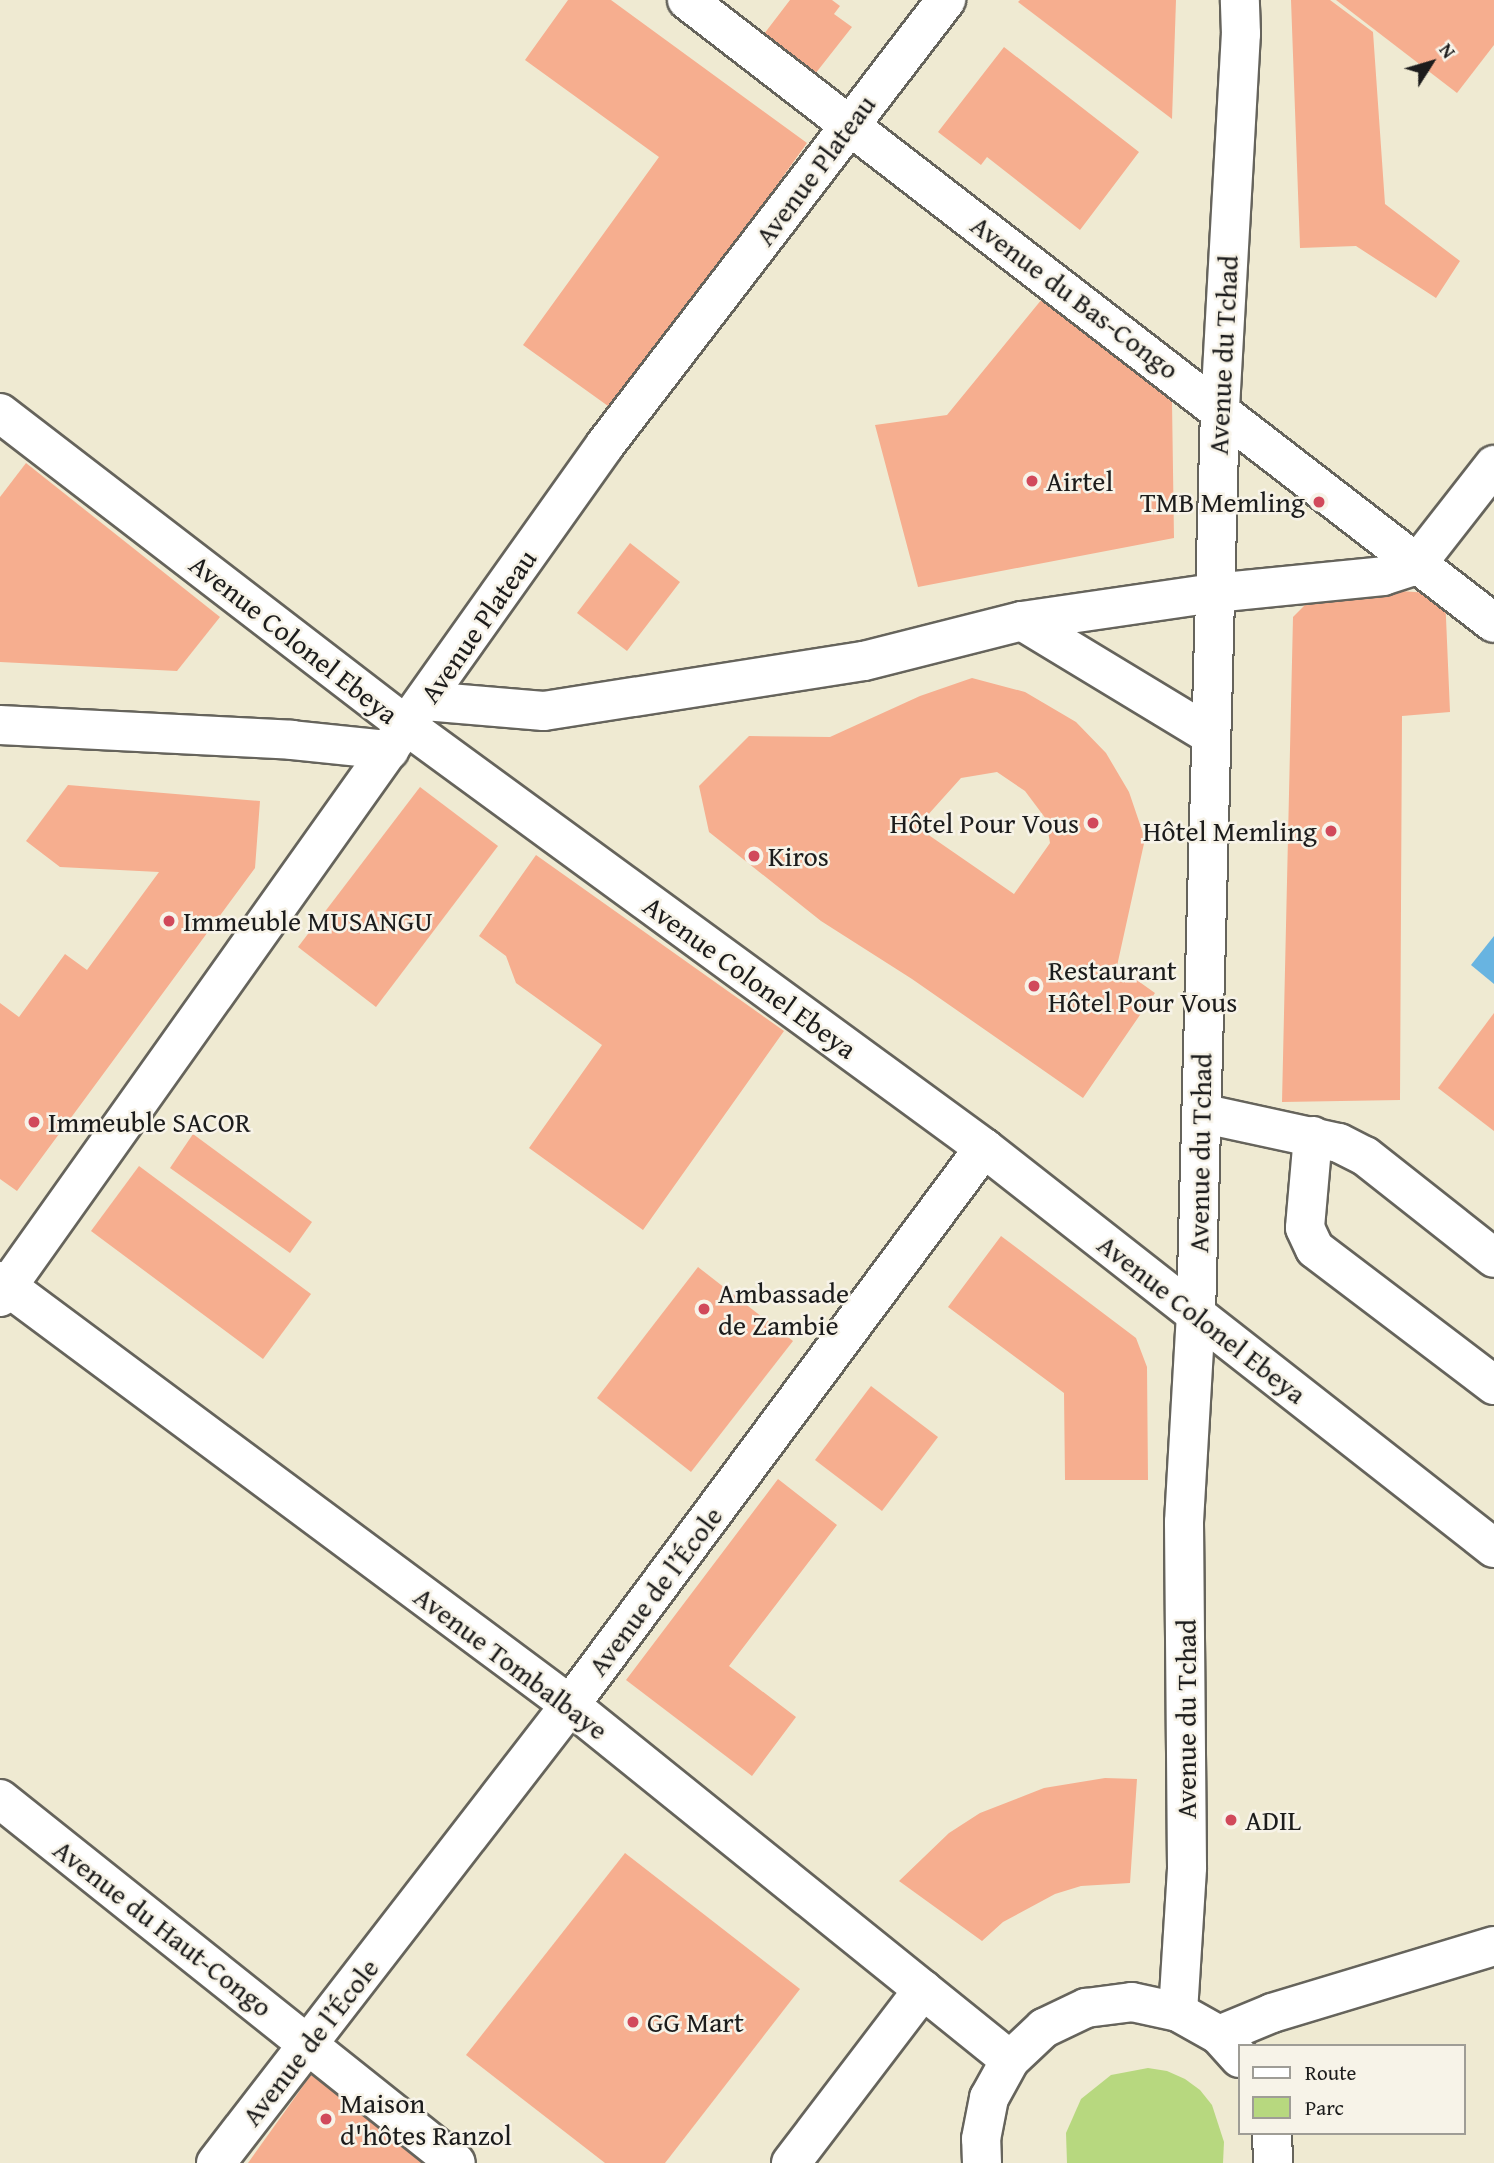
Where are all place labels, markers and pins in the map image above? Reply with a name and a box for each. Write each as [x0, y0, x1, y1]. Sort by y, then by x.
place label: Airtel [1046, 464, 1113, 498]
marker: Airtel [1024, 473, 1040, 489]
place label: TMB Memling [1140, 485, 1305, 519]
marker: TMB Memling [1311, 494, 1327, 510]
place label: Hôtel Pour Vous [890, 806, 1079, 840]
place label: Hôtel Memling [1143, 814, 1317, 848]
marker: Hôtel Pour Vous [1085, 815, 1101, 831]
marker: Hôtel Memling [1323, 823, 1339, 839]
place label: Kiros [768, 839, 829, 873]
marker: Kiros [746, 848, 762, 864]
place label: Immeuble MUSANGU [183, 904, 433, 938]
marker: Immeuble MUSANGU [161, 913, 177, 929]
place label: Restaurant Hôtel Pour Vous [1048, 953, 1237, 1019]
marker: Restaurant Hôtel Pour Vous [1026, 978, 1042, 994]
place label: Immeuble SACOR [48, 1105, 251, 1139]
marker: Immeuble SACOR [26, 1114, 42, 1130]
place label: Ambassade de Zambie [718, 1276, 849, 1342]
marker: Ambassade de Zambie [696, 1301, 712, 1317]
place label: ADIL [1245, 1803, 1301, 1837]
marker: ADIL [1223, 1812, 1239, 1828]
place label: GG Mart [647, 2005, 744, 2039]
marker: GG Mart [625, 2014, 641, 2030]
place label: Maison d'hôtes Ranzol [340, 2086, 512, 2152]
marker: Maison d'hôtes Ranzol [318, 2111, 334, 2127]

